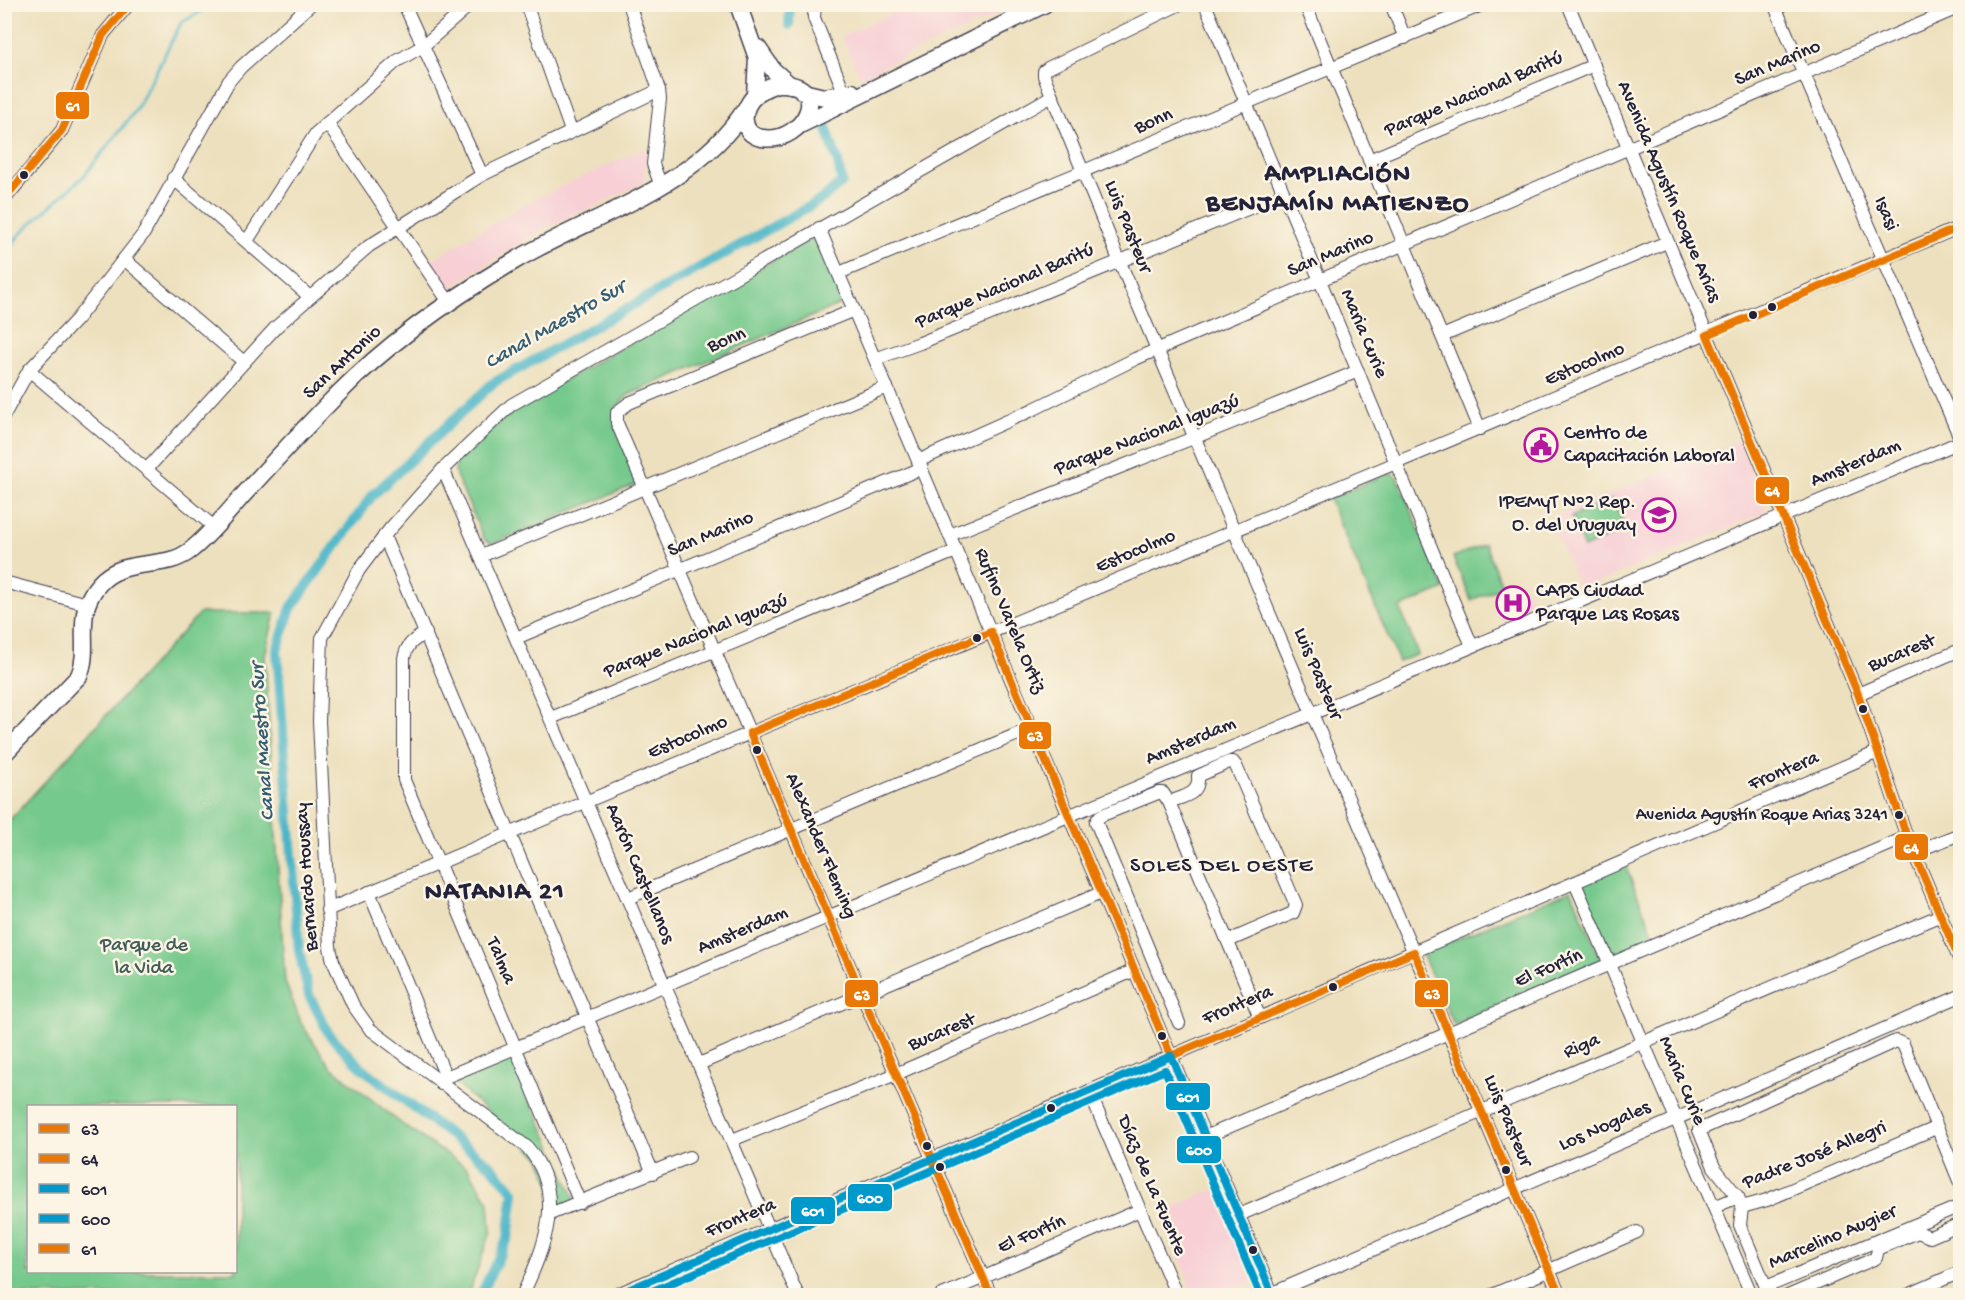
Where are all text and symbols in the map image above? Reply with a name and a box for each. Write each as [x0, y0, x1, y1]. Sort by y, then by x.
street label: San Marino [1732, 36, 1824, 92]
street label: Parque Nacional Baritú [1381, 47, 1567, 143]
street label: Avenida Agustín Roque Arias [1611, 78, 1725, 307]
line badge: 61 [55, 91, 90, 120]
text: 61 [66, 99, 80, 118]
street label: Bonn [1130, 103, 1177, 141]
district label: AMPLIACIÓN BENJAMÍN MATIENZO [1205, 160, 1470, 221]
unlabelled marker [18, 169, 30, 181]
street label: Luis Pasteur [1098, 177, 1157, 278]
street label: Isasi [1868, 193, 1902, 235]
street label: San Marino [1285, 227, 1377, 283]
street label: Parque Nacional Baritú [912, 239, 1098, 335]
water label: Canal Maestro Sur [481, 273, 635, 376]
street label: Maria Curie [1334, 286, 1392, 382]
unlabelled marker [1766, 301, 1778, 313]
unlabelled marker [1747, 309, 1759, 321]
street label: San Antonio [299, 321, 387, 405]
street label: Bonn [703, 323, 750, 359]
street label: Estocolmo [1542, 338, 1628, 392]
street label: Parque Nacional Iguazú [1050, 390, 1243, 482]
place label: Centro de Capacitación Laboral [1564, 423, 1735, 469]
public building icon: Centro de Capacitación Laboral [1523, 427, 1559, 463]
street label: Amsterdam [1807, 435, 1905, 493]
line badge: 64 [1755, 476, 1790, 505]
text: 64 [1764, 484, 1780, 503]
place label: IPEMyT Nº2 Rep. O. del Uruguay [1498, 492, 1636, 538]
school or university icon: IPEMyT Nº2 Rep. O. del Uruguay [1641, 497, 1677, 533]
street label: San Marino [665, 507, 757, 563]
street label: Estocolmo [1093, 525, 1179, 579]
street label: Rufino Varela Ortiz [968, 545, 1050, 698]
place label: CAPS Ciudad Parque Las Rosas [1535, 581, 1679, 627]
hospital icon: CAPS Ciudad Parque Las Rosas [1495, 585, 1531, 621]
street label: Parque Nacional Iguazú [600, 589, 792, 685]
street label: Luis Pasteur [1287, 625, 1347, 725]
street label: Bucarest [1864, 629, 1941, 679]
unlabelled marker [971, 632, 983, 644]
water label: Canal Maestro Sur [246, 658, 282, 822]
unlabelled marker [1857, 703, 1869, 715]
street label: Estocolmo [645, 711, 731, 765]
street label: Amsterdam [1142, 713, 1240, 771]
line badge: 63 [1018, 721, 1052, 750]
text: 63 [1027, 729, 1043, 748]
unlabelled marker [751, 744, 763, 756]
street label: Frontera [1745, 747, 1823, 797]
street label: Alexander Fleming [779, 770, 861, 922]
street label: Aarón Castellanos [599, 801, 679, 948]
street label: Bernardo Houssay [291, 802, 325, 953]
place label: Avenida Agustín Roque Arias 3241 [1636, 805, 1888, 826]
marker: Avenida Agustín Roque Arias 3241 [1893, 809, 1905, 821]
line badge: 64 [1894, 833, 1929, 861]
text: 64 [1903, 841, 1919, 860]
district label: SOLES DEL OESTE [1130, 854, 1314, 880]
district label: NATANIA 21 [425, 878, 565, 909]
street label: Amsterdam [694, 902, 792, 960]
street label: Talma [480, 933, 520, 989]
park label: Parque de la Vida [99, 935, 189, 981]
street label: El Fortín [1512, 944, 1587, 994]
line badge: 63 [844, 979, 879, 1008]
line badge: 63 [1414, 979, 1449, 1008]
street label: Frontera [1199, 981, 1277, 1031]
unlabelled marker [1327, 981, 1339, 993]
text: 63 [1424, 987, 1440, 1006]
text: 63 [854, 988, 870, 1007]
street label: Bucarest [904, 1008, 981, 1058]
street label: Riga [1560, 1029, 1604, 1065]
unlabelled marker [1156, 1030, 1168, 1042]
street label: Maria Curie [1652, 1033, 1710, 1129]
street label: Luis Pasteur [1477, 1072, 1537, 1172]
line badge: 601 [1165, 1082, 1211, 1111]
text: 601 [1176, 1090, 1200, 1109]
street label: Los Nogales [1556, 1096, 1655, 1157]
unlabelled marker [1045, 1102, 1057, 1114]
legend [27, 1105, 237, 1273]
street label: Díaz de La Fuente [1110, 1111, 1191, 1260]
street label: Padre José Allegri [1739, 1117, 1890, 1196]
text: 63 [81, 1121, 99, 1142]
line badge: 600 [1176, 1135, 1222, 1164]
unlabelled marker [921, 1140, 933, 1152]
text: 600 [1186, 1143, 1212, 1162]
text: 64 [81, 1151, 99, 1172]
unlabelled marker [934, 1161, 946, 1173]
unlabelled marker [1500, 1164, 1512, 1176]
text: 601 [81, 1181, 108, 1202]
line badge: 600 [847, 1183, 893, 1212]
text: 600 [857, 1191, 883, 1210]
street label: Frontera [702, 1194, 780, 1244]
line badge: 601 [790, 1196, 836, 1225]
street label: Marcelino Augier [1766, 1200, 1902, 1275]
text: 601 [801, 1204, 825, 1223]
street label: El Fortín [995, 1210, 1070, 1260]
text: 600 [81, 1211, 111, 1232]
text: 61 [81, 1241, 97, 1262]
unlabelled marker [1247, 1244, 1259, 1256]

